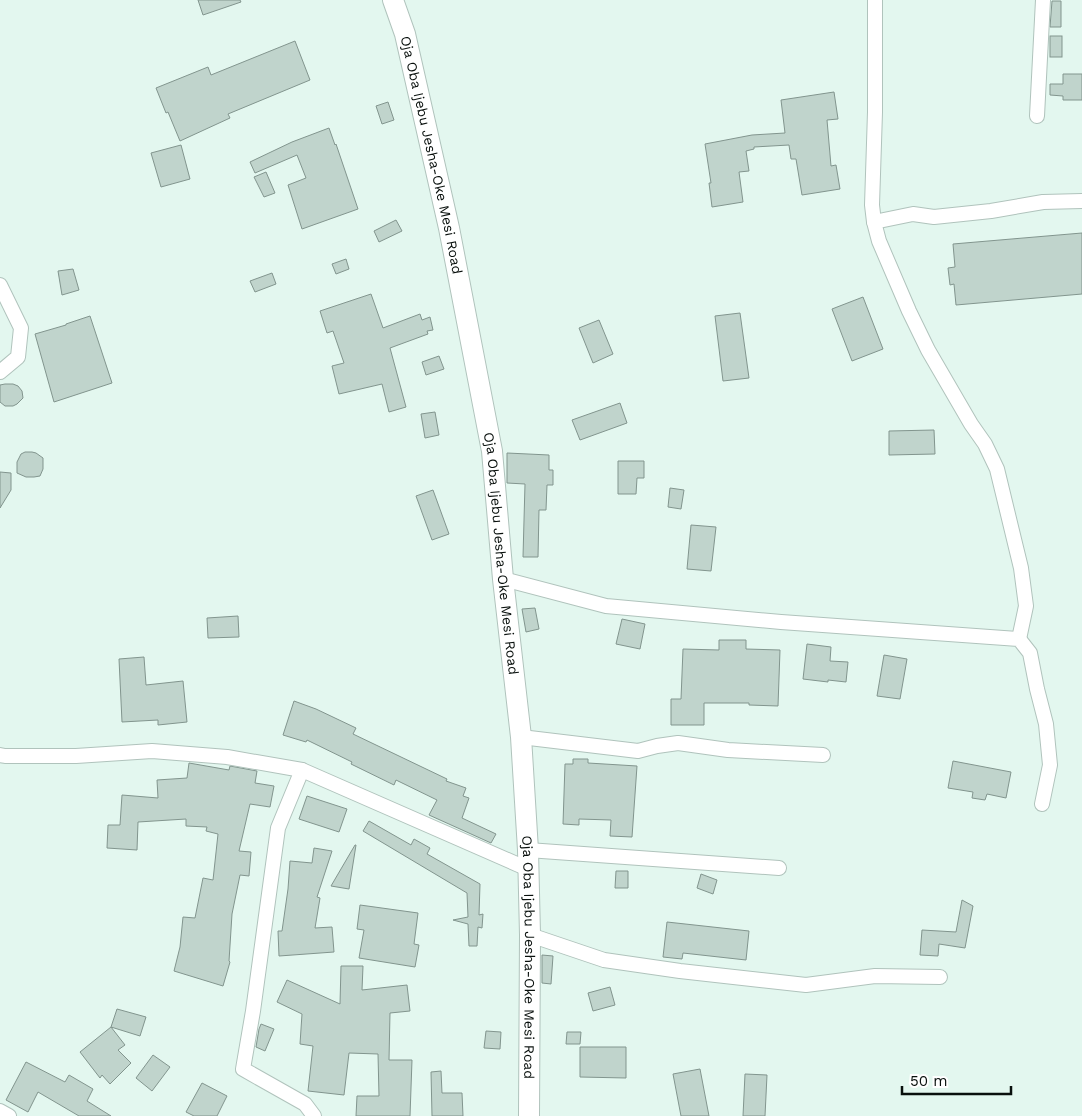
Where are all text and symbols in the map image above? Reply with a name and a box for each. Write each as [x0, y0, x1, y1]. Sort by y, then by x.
street label: Oja Oba Ijebu Jesha-Oke Mesi Road [398, 34, 466, 276]
street label: Oja Oba Ijebu Jesha-Oke Mesi Road [481, 431, 522, 676]
street label: Oja Oba Ijebu Jesha-Oke Mesi Road [519, 835, 538, 1079]
scale bar [902, 1064, 1011, 1096]
text: 50 m [910, 1072, 947, 1090]

